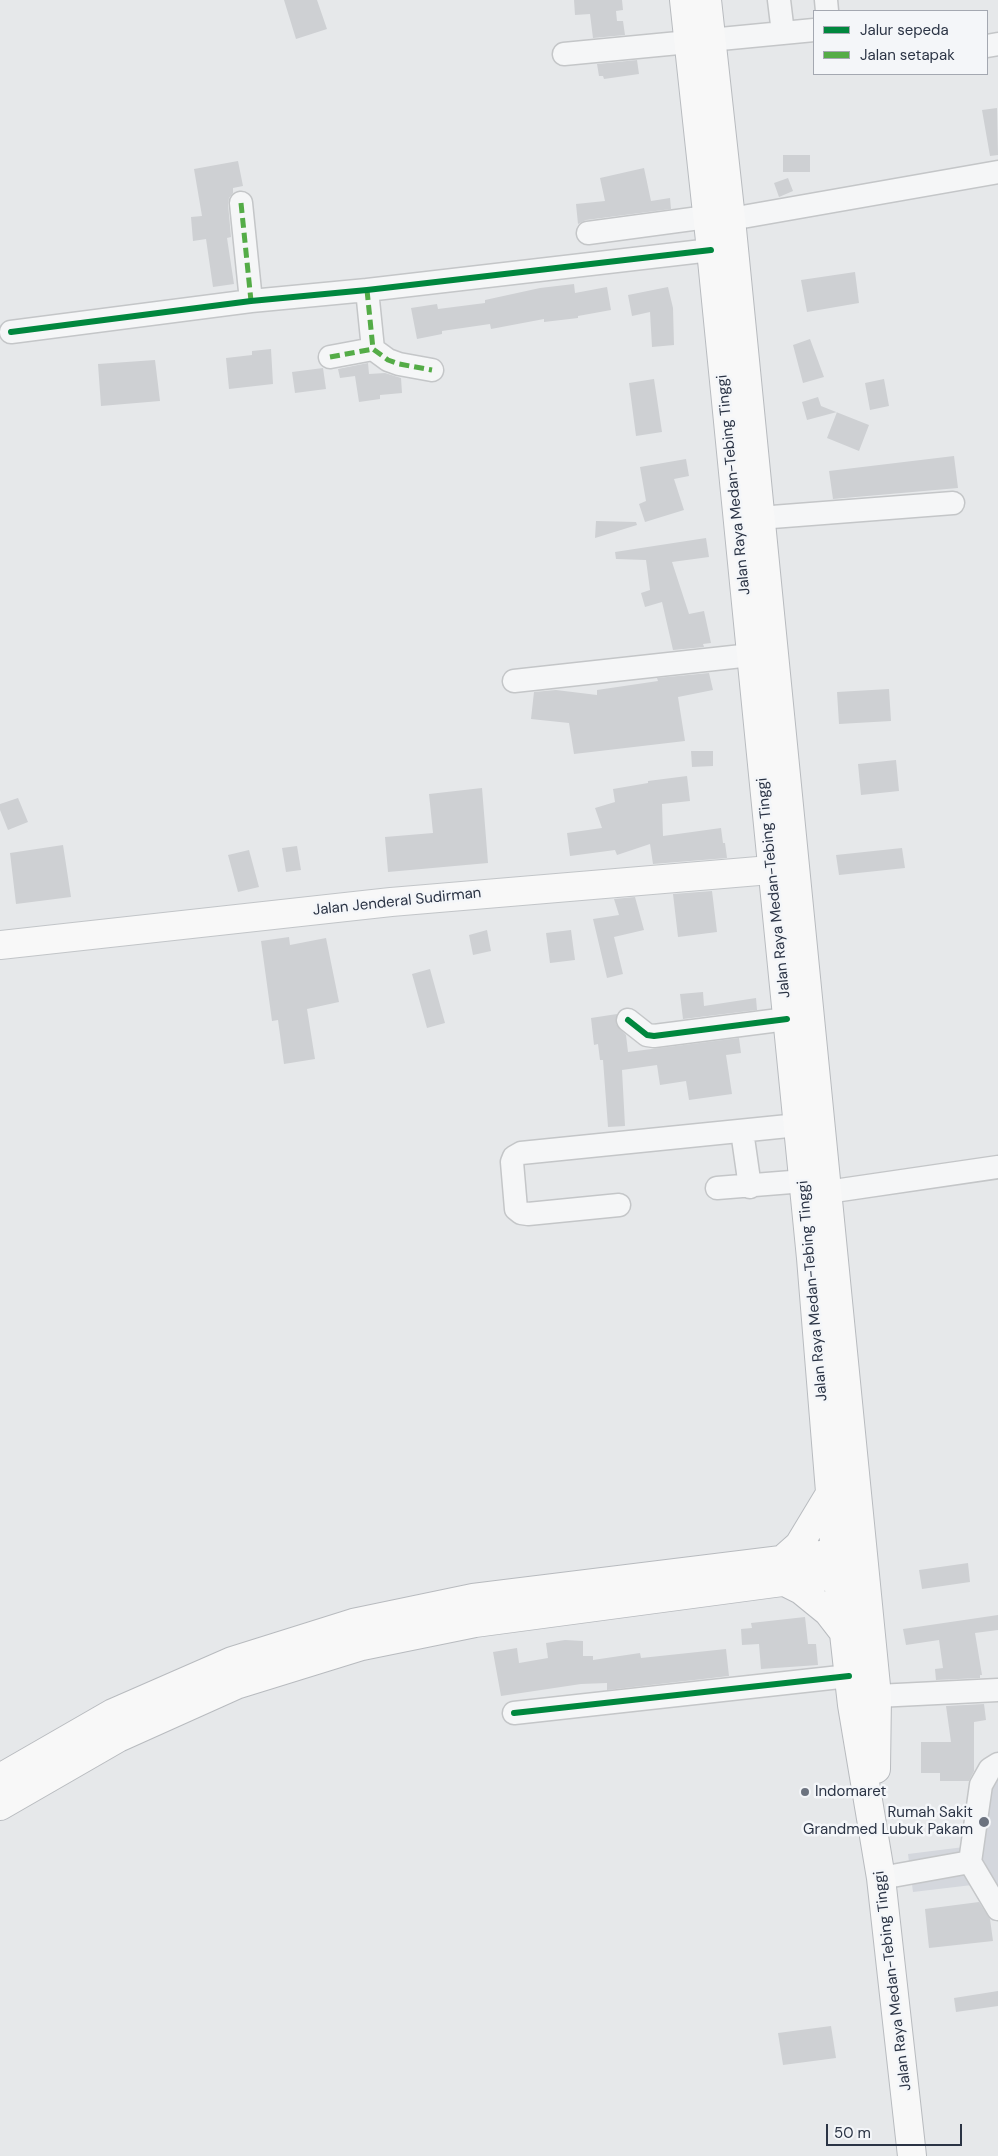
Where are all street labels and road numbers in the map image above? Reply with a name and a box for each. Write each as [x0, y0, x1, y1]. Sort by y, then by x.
street label: Jalan Raya Medan-Tebing Tinggi [713, 374, 755, 596]
street label: Jalan Raya Medan-Tebing Tinggi [753, 777, 795, 999]
street label: Jalan Jenderal Sudirman [312, 884, 482, 920]
street label: Jalan Raya Medan-Tebing Tinggi [794, 1180, 832, 1402]
street label: Jalan Raya Medan-Tebing Tinggi [871, 1870, 915, 2092]

